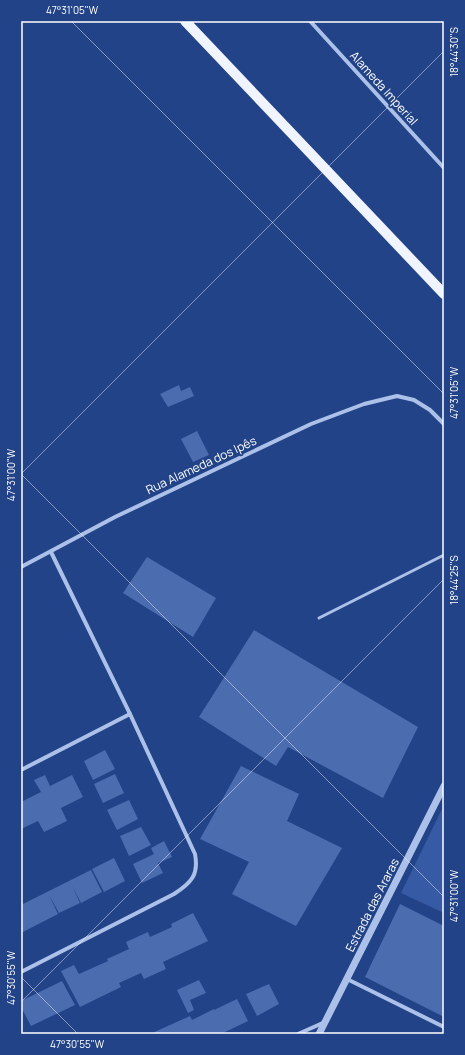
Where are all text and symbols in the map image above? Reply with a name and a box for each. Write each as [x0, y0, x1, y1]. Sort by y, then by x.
text: 47°31'05"W [46, 3, 99, 17]
text: 18°44'30"S [447, 27, 461, 77]
street label: Alameda Imperial [346, 47, 422, 129]
text: 47°31'05"W [447, 366, 461, 419]
street label: Rua Alameda dos Ipês [143, 432, 259, 498]
text: 47°31'00"W [4, 448, 18, 501]
text: 18°44'25"S [447, 555, 461, 605]
street label: Estrada das Araras [341, 855, 403, 955]
text: 47°31'00"W [447, 869, 461, 922]
text: 47°30'55"W [4, 950, 18, 1005]
text: 47°30'55"W [50, 1037, 105, 1051]

